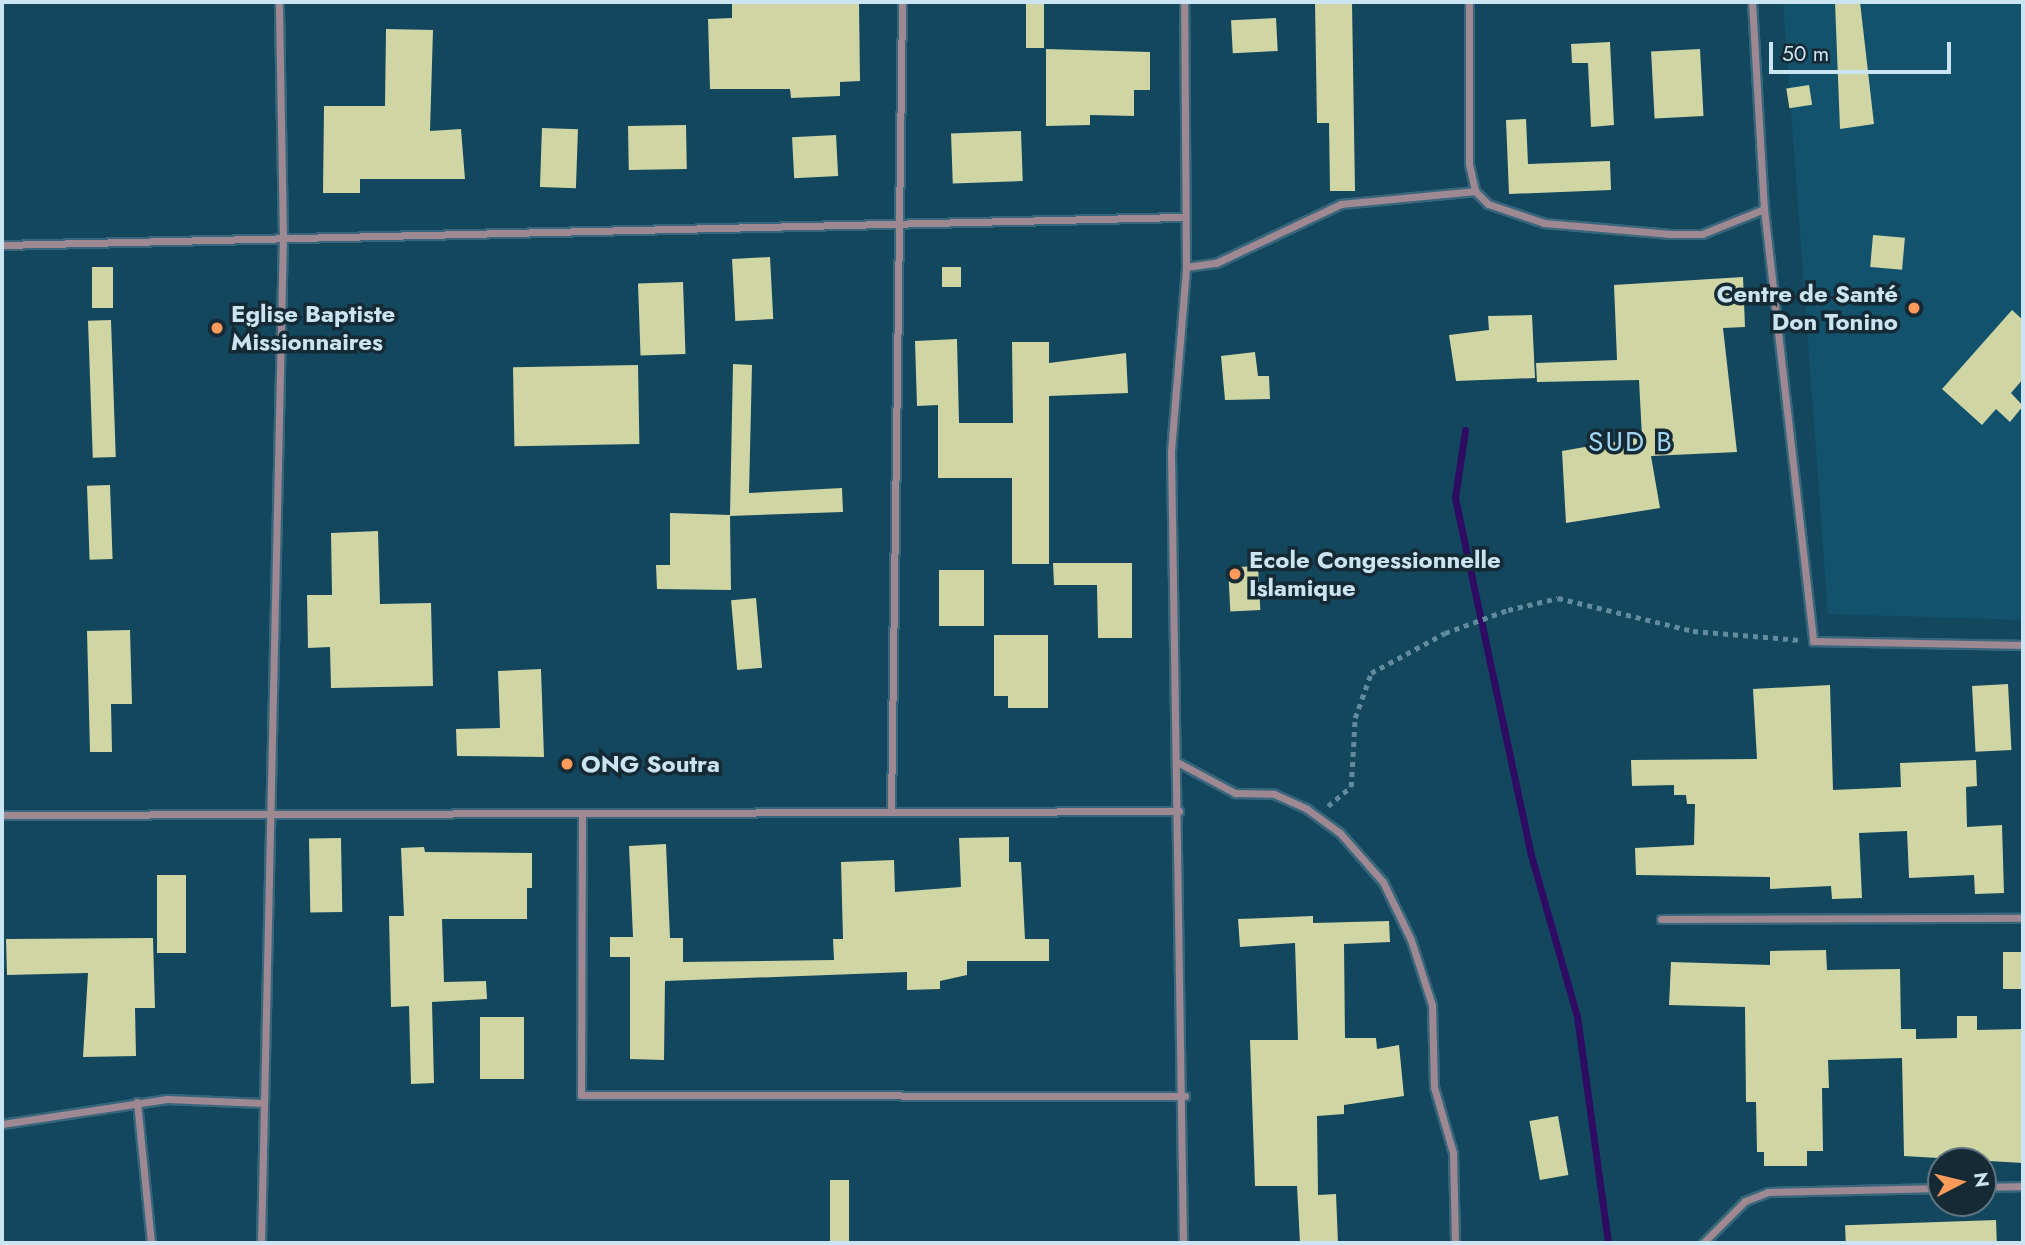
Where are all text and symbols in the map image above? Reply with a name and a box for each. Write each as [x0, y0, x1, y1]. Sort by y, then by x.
scale bar [1773, 28, 1955, 72]
text: 50 m [1782, 39, 1829, 69]
place label: Centre de Santé Don Tonino [1717, 280, 1898, 336]
marker: Centre de Santé Don Tonino [1904, 298, 1924, 318]
place label: Eglise Baptiste Missionnaires [231, 300, 395, 356]
marker: Eglise Baptiste Missionnaires [209, 320, 225, 336]
district label: SUD B [1589, 425, 1673, 459]
place label: Ecole Congessionnelle Islamique [1249, 546, 1501, 602]
marker: Ecole Congessionnelle Islamique [1227, 566, 1243, 582]
place label: ONG Soutra [581, 750, 720, 778]
marker: ONG Soutra [559, 756, 575, 772]
north arrow [1927, 1147, 1997, 1217]
text: N [1967, 1170, 1996, 1189]

